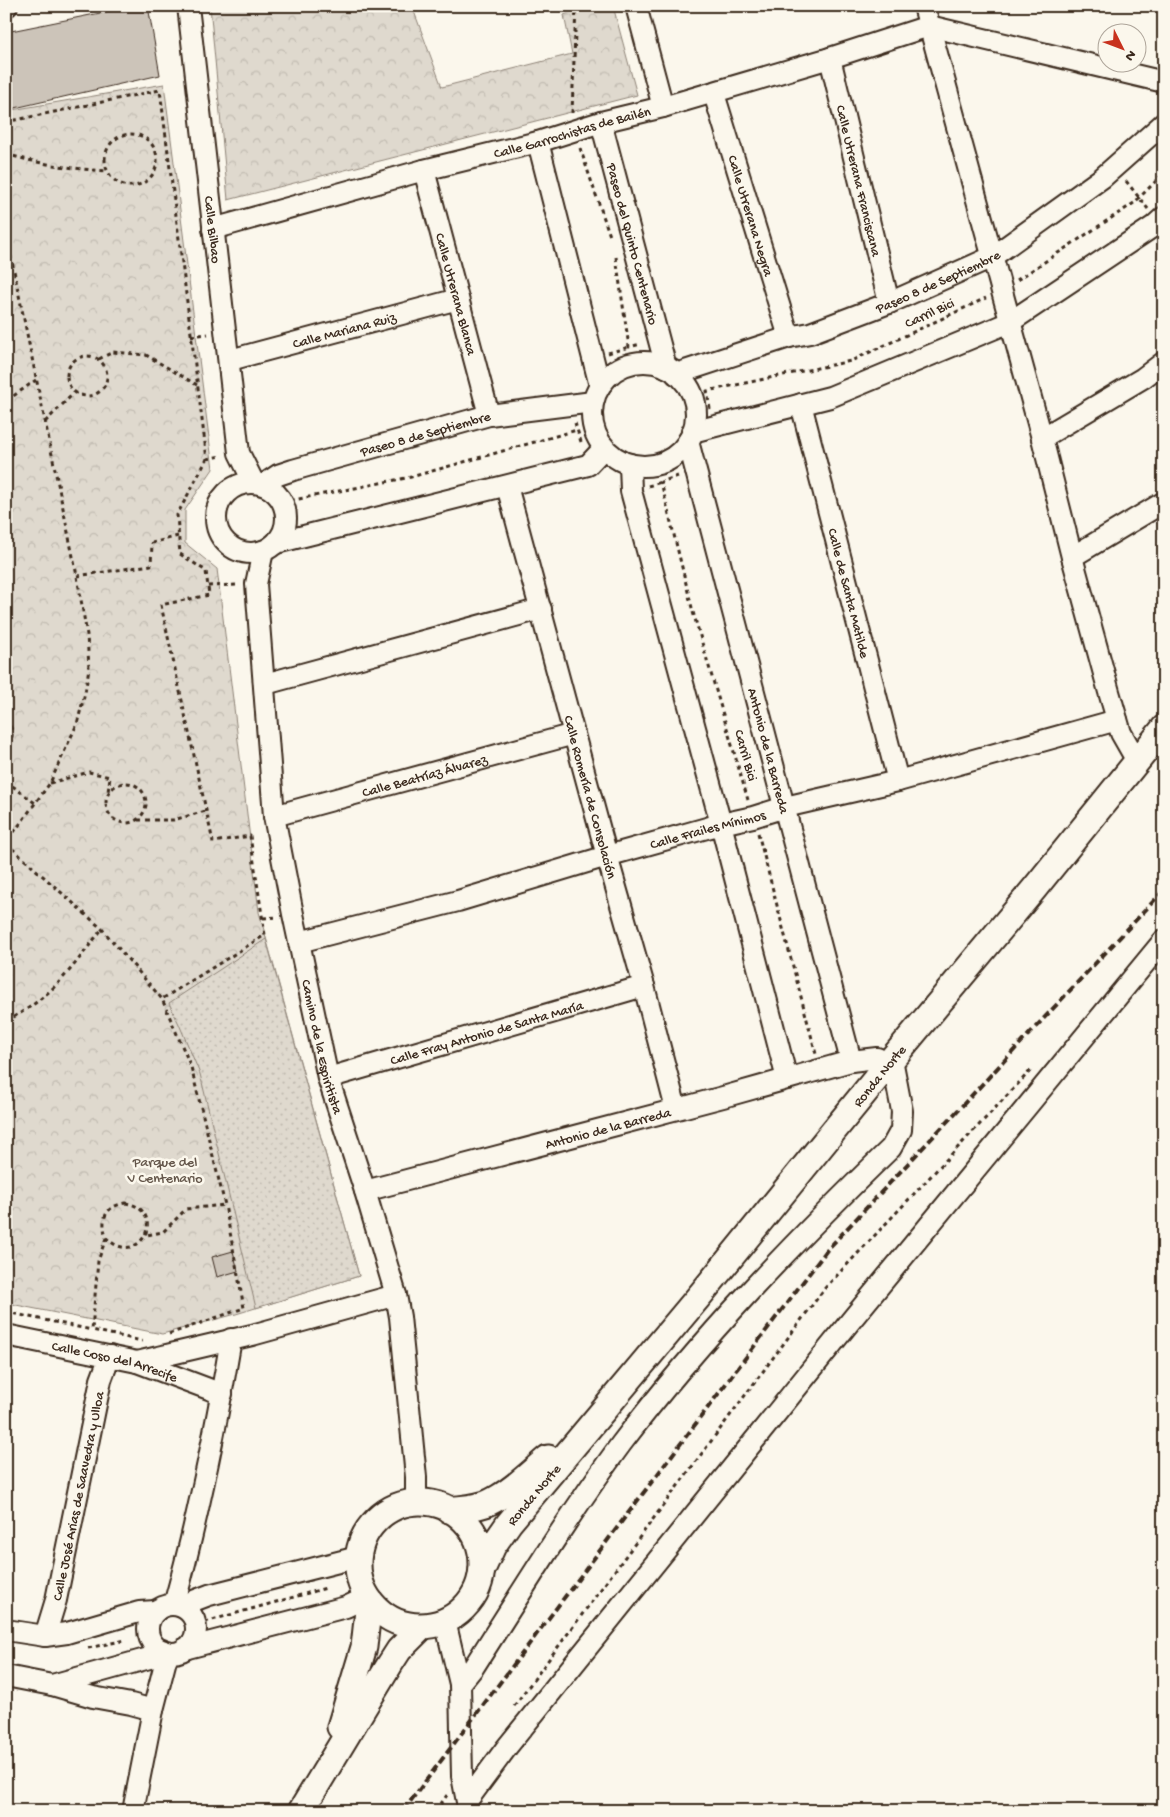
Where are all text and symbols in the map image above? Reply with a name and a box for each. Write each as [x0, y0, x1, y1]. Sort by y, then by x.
north arrow [1098, 22, 1148, 72]
text: N [1120, 46, 1139, 64]
street label: Calle Garrochistas de Bailén [492, 104, 653, 164]
street label: Calle Utrerana Franciscana [831, 104, 884, 260]
street label: Calle Utrerana Negra [722, 154, 776, 280]
street label: Paseo del Quinto Centenario [601, 161, 660, 327]
street label: Calle Bilbao [199, 195, 223, 265]
street label: Calle Utrerana Blanca [430, 231, 479, 359]
street label: Paseo 8 de Septiembre [873, 247, 1005, 319]
street label: Carril Bici [903, 295, 958, 333]
street label: Calle Mariana Ruiz [291, 310, 399, 354]
street label: Paseo 8 de Septiembre [358, 409, 493, 462]
street label: Calle de Santa Matilde [822, 527, 872, 661]
street label: Antonio de la Barreda [742, 686, 792, 817]
street label: Calle Romería de Consolación [558, 714, 619, 881]
street label: Carril Bici [729, 728, 760, 783]
street label: Calle Beatríaz Álvarez [361, 752, 490, 802]
street label: Calle Frailes Mínimos [648, 807, 769, 854]
street label: Camino de la Espiritista [296, 978, 346, 1118]
street label: Calle Fray Antonio de Santa María [389, 998, 587, 1070]
street label: Ronda Norte [850, 1042, 911, 1111]
street label: Antonio de la Barreda [544, 1105, 674, 1154]
park label: Parque del V Centenario [126, 1155, 203, 1188]
street label: Calle Coso del Arrecife [50, 1339, 180, 1388]
street label: Calle José Arias de Saavedra y Ulloa [50, 1389, 110, 1602]
street label: Ronda Norte [504, 1461, 566, 1530]

